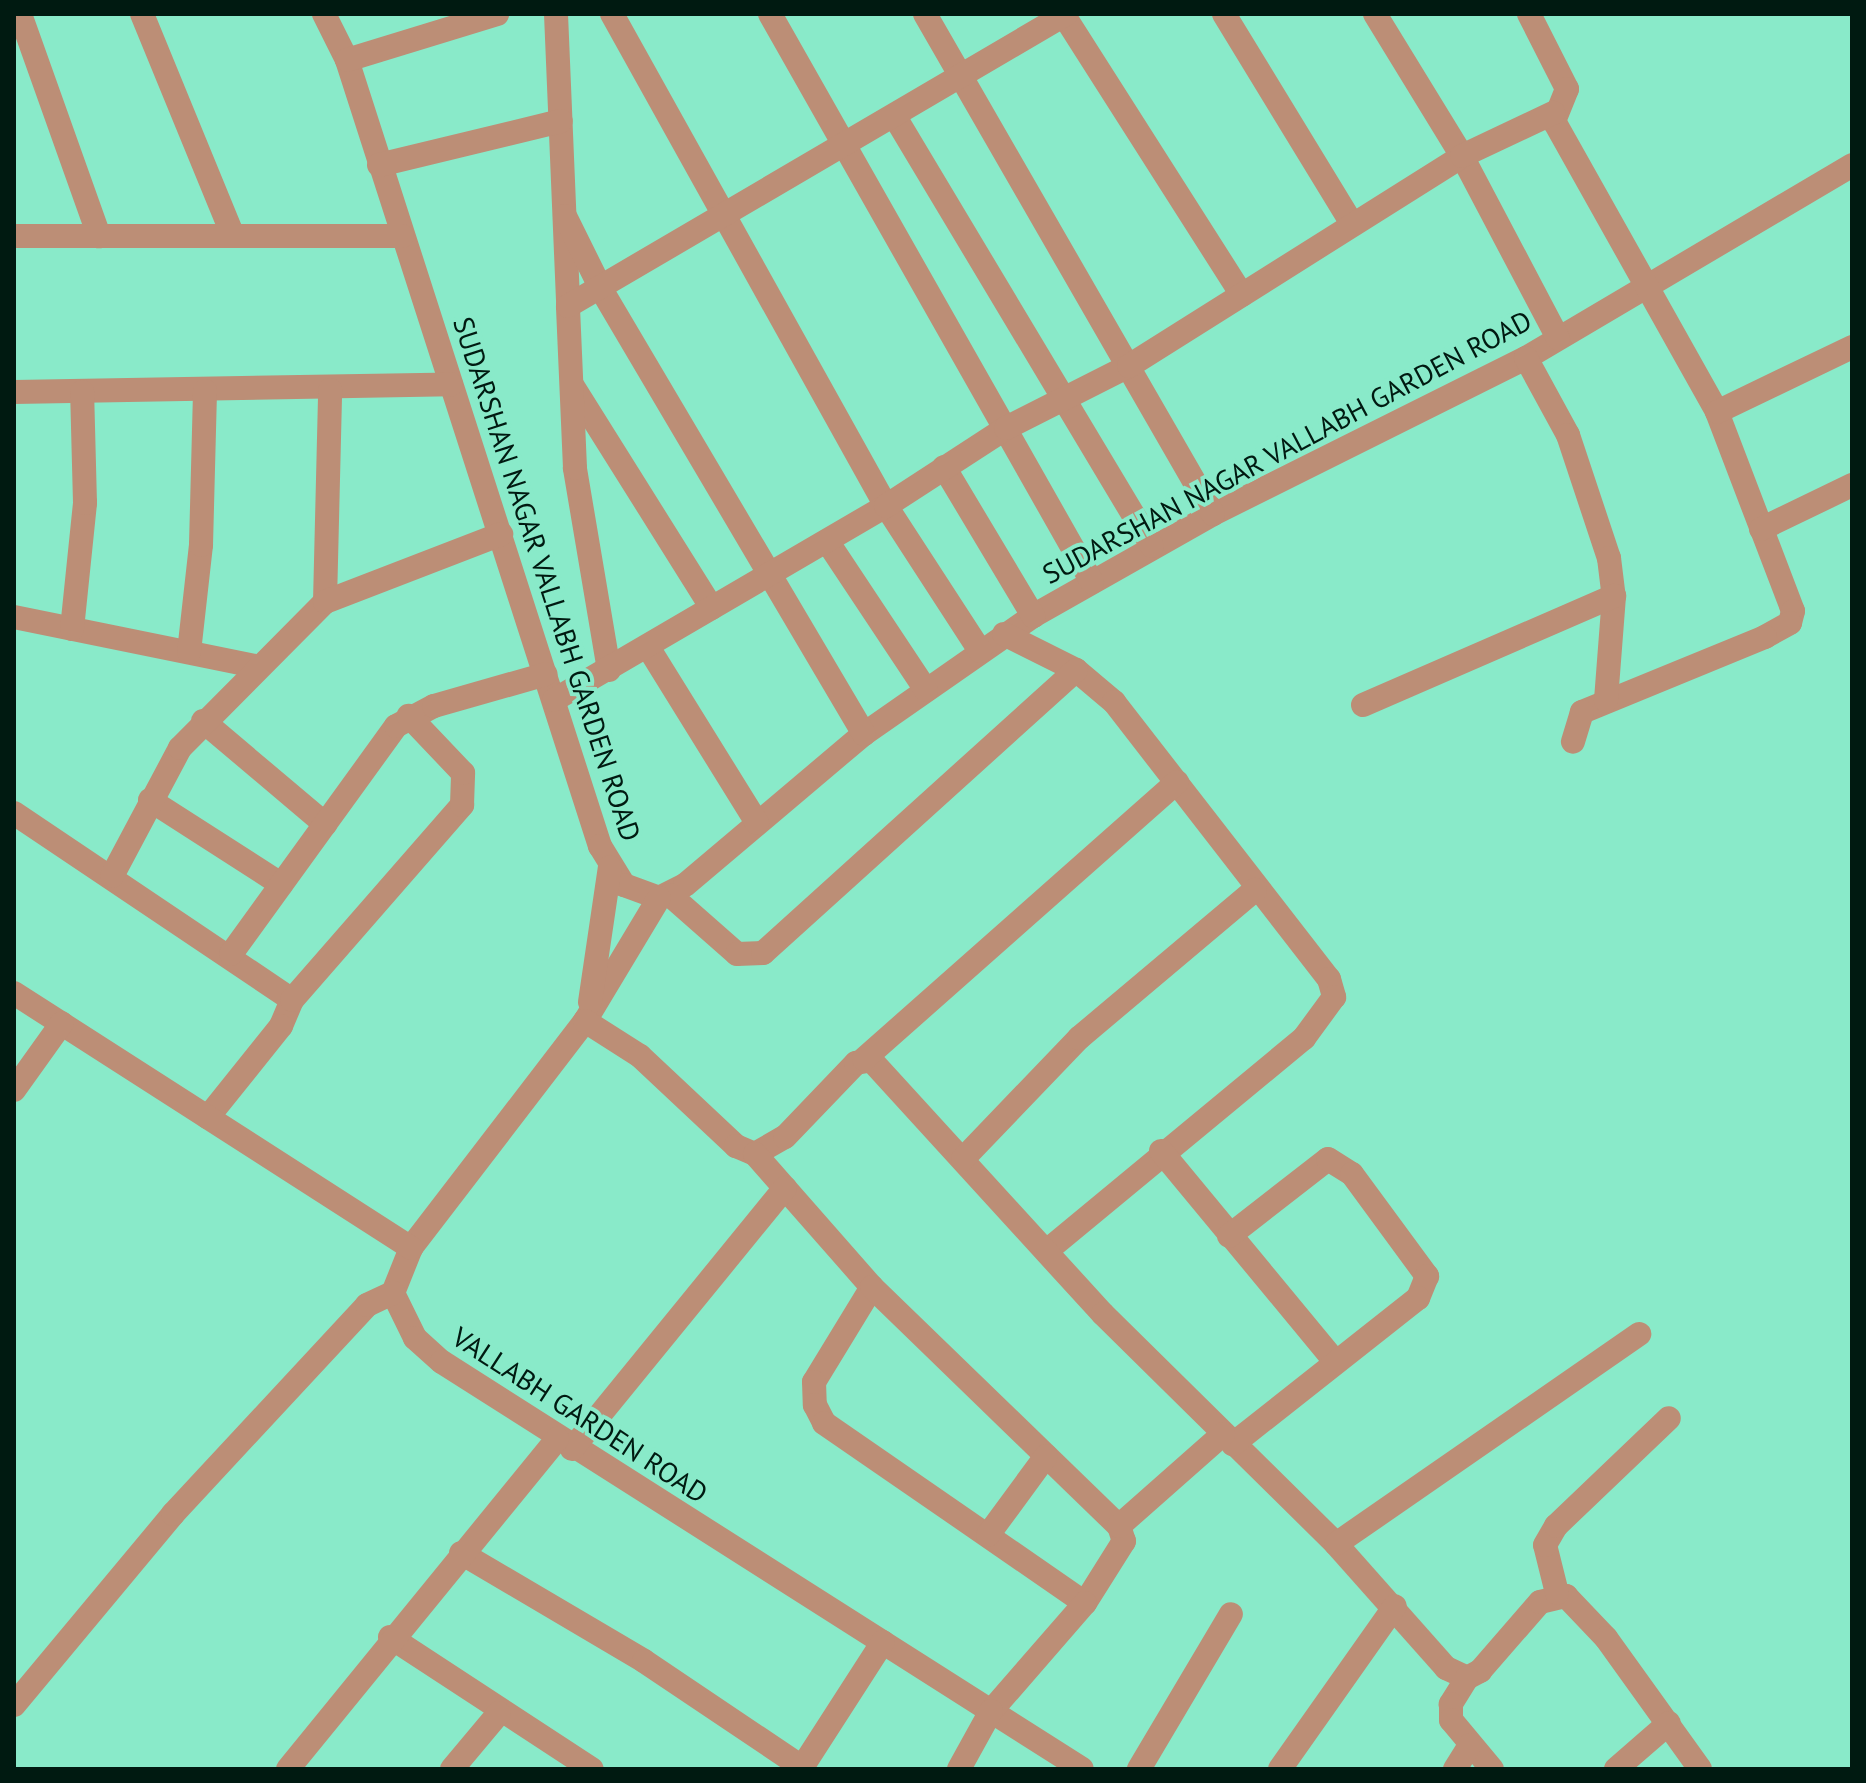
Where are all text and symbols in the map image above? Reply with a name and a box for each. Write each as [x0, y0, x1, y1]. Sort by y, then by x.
street label: SUDARSHAN NAGAR VALLABH GARDEN ROAD [1036, 303, 1538, 591]
street label: SUDARSHAN NAGAR VALLABH GARDEN ROAD [446, 312, 648, 846]
street label: VALLABH GARDEN ROAD [446, 1320, 714, 1510]

